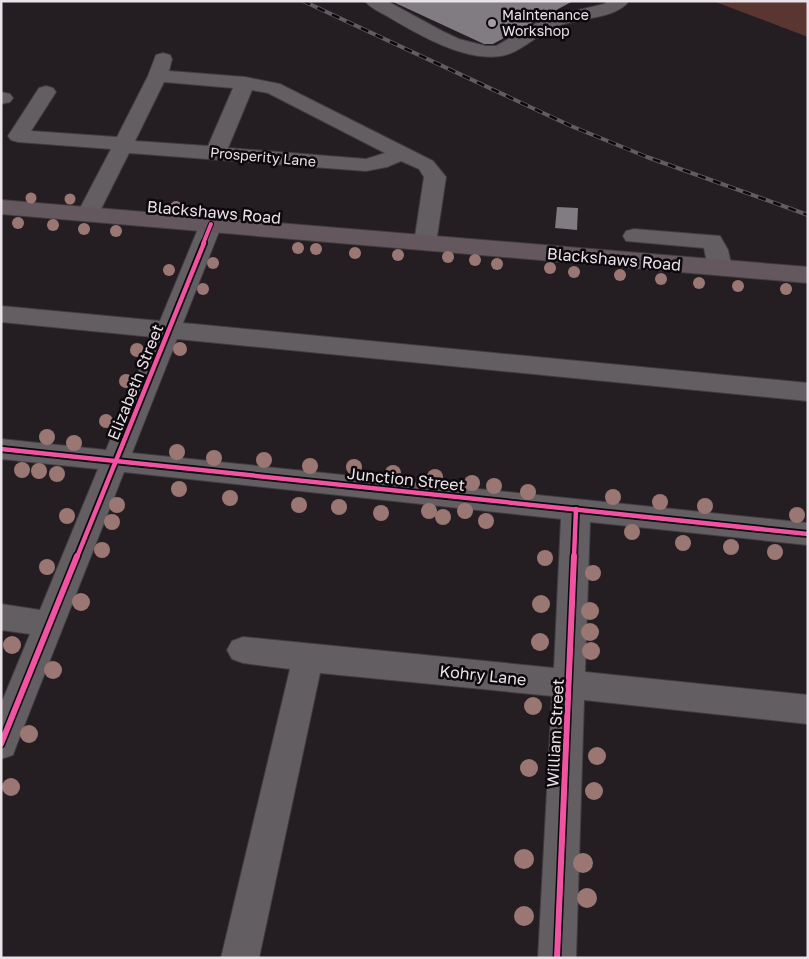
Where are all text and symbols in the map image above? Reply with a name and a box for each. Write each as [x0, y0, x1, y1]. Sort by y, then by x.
place label: Maintenance Workshop [502, 6, 589, 39]
marker: Maintenance Workshop [486, 17, 498, 29]
street label: Prosperity Lane [209, 143, 317, 170]
street label: Blackshaws Road [146, 196, 282, 228]
street label: Blackshaws Road [546, 243, 682, 275]
street label: Elizabeth Street [103, 321, 167, 443]
street label: Junction Street [346, 463, 466, 495]
street label: Kohry Lane [439, 660, 527, 690]
street label: William Street [542, 678, 568, 788]

